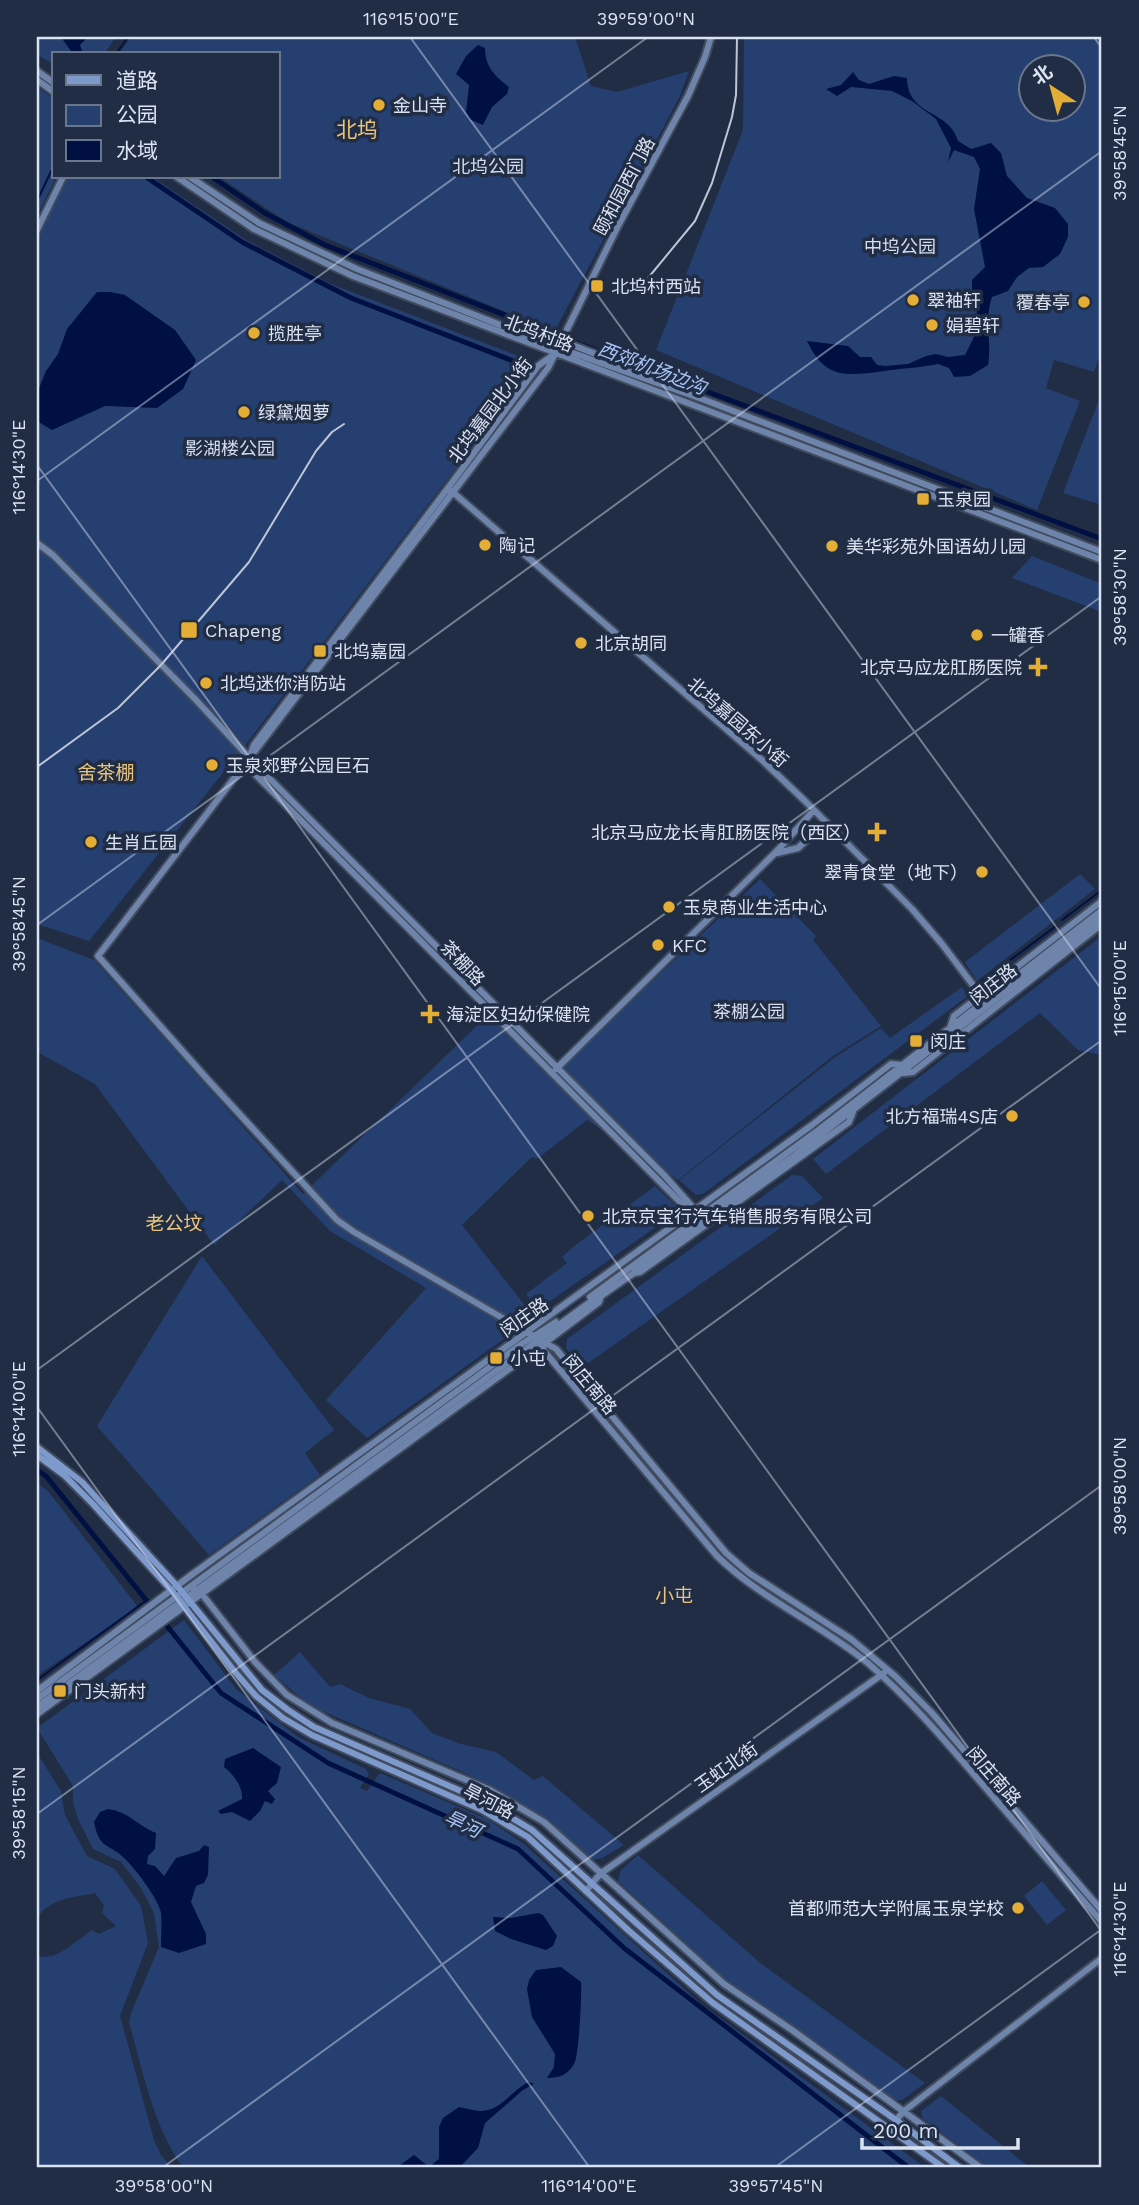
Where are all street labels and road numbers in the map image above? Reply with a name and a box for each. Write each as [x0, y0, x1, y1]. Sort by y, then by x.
street label: 颐和园西门路 [589, 133, 659, 239]
street label: 北坞村路 [502, 310, 576, 356]
street label: 北坞嘉园北小街 [444, 353, 536, 467]
street label: 北坞嘉园东小街 [684, 673, 792, 771]
street label: 茶棚路 [437, 936, 489, 990]
street label: 闵庄路 [965, 959, 1021, 1009]
street label: 闵庄路 [496, 1293, 552, 1341]
street label: 闵庄南路 [559, 1350, 621, 1418]
street label: 玉虹北街 [690, 1738, 762, 1796]
street label: 闵庄南路 [962, 1742, 1026, 1810]
street label: 旱河路 [460, 1779, 518, 1823]

